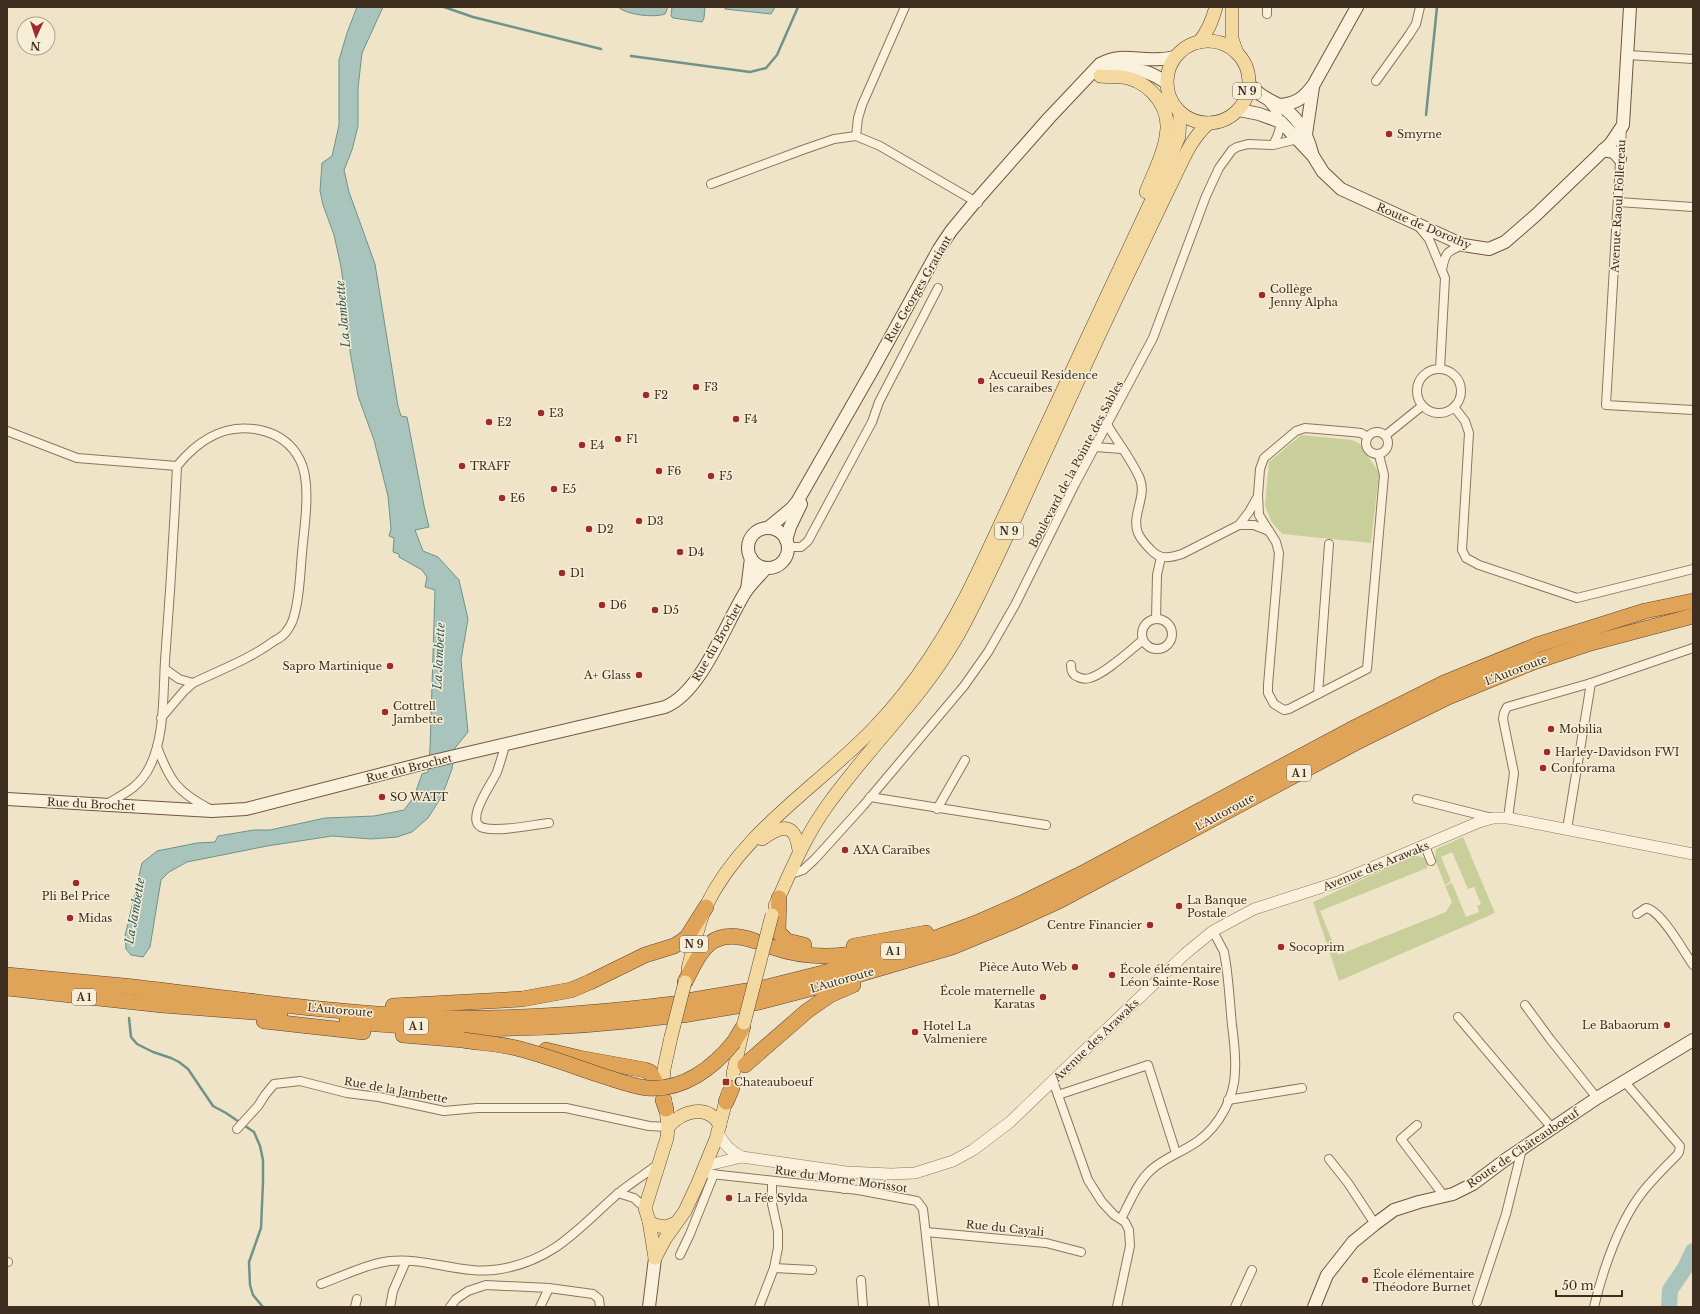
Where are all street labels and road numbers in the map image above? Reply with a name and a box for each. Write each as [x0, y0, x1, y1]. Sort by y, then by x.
road number: N 9 [1233, 83, 1261, 99]
street label: Avenue Raoul Follereau [1607, 138, 1629, 274]
street label: Route de Dorothy [1375, 200, 1473, 252]
street label: Rue Georges Gratiant [882, 232, 955, 345]
street label: Boulevard de la Pointe des Sables [1026, 378, 1126, 550]
road number: N 9 [995, 523, 1023, 539]
street label: Rue du Brochet [689, 600, 746, 684]
street label: L'Autoroute [1483, 652, 1549, 688]
street label: Rue du Brochet [365, 750, 454, 785]
road number: A 1 [1287, 765, 1311, 781]
street label: L'Autoroute [1193, 790, 1257, 834]
street label: Rue du Brochet [47, 795, 136, 813]
street label: Avenue des Arawaks [1320, 838, 1431, 894]
road number: N 9 [680, 936, 708, 952]
road number: A 1 [881, 943, 905, 959]
street label: L'Autoroute [808, 964, 876, 996]
road number: A 1 [72, 989, 96, 1005]
street label: Avenue des Arawaks [1050, 996, 1142, 1085]
street label: L'Autoroute [307, 1000, 373, 1020]
road number: A 1 [404, 1018, 428, 1034]
street label: Rue de la Jambette [343, 1074, 449, 1106]
street label: Route de Châteauboeuf [1464, 1104, 1583, 1191]
street label: Rue du Morne Morissot [774, 1163, 909, 1195]
street label: Rue du Cayali [965, 1217, 1045, 1239]

